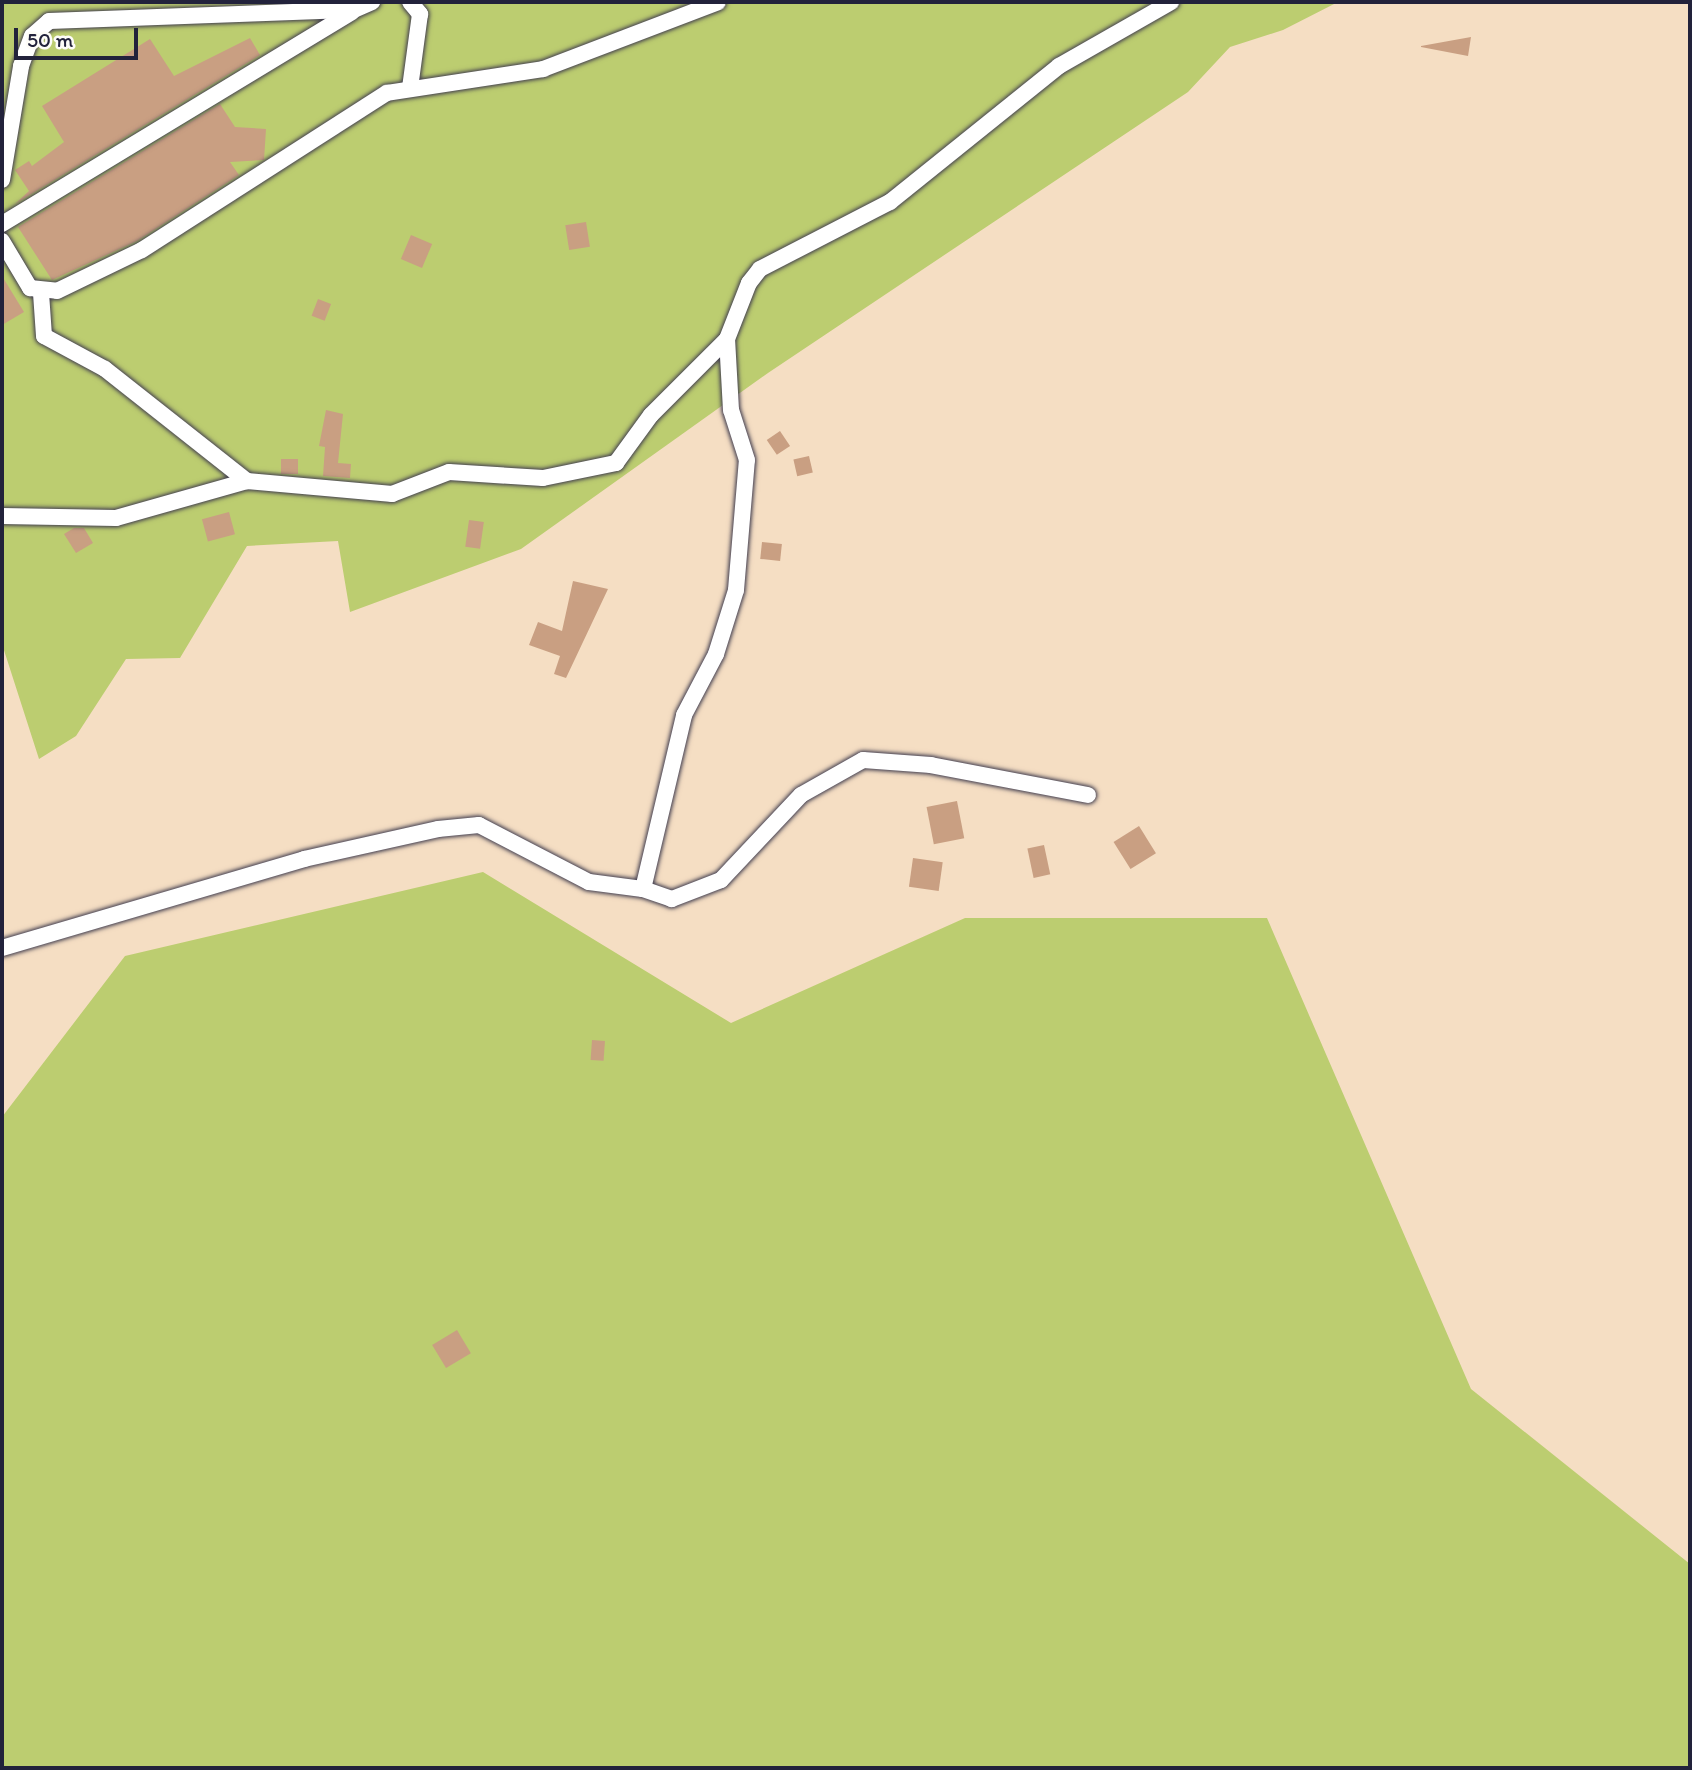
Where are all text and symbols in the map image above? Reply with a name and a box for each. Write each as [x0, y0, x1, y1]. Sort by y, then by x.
scale bar [18, 14, 142, 58]
text: 50 m [27, 27, 73, 52]

